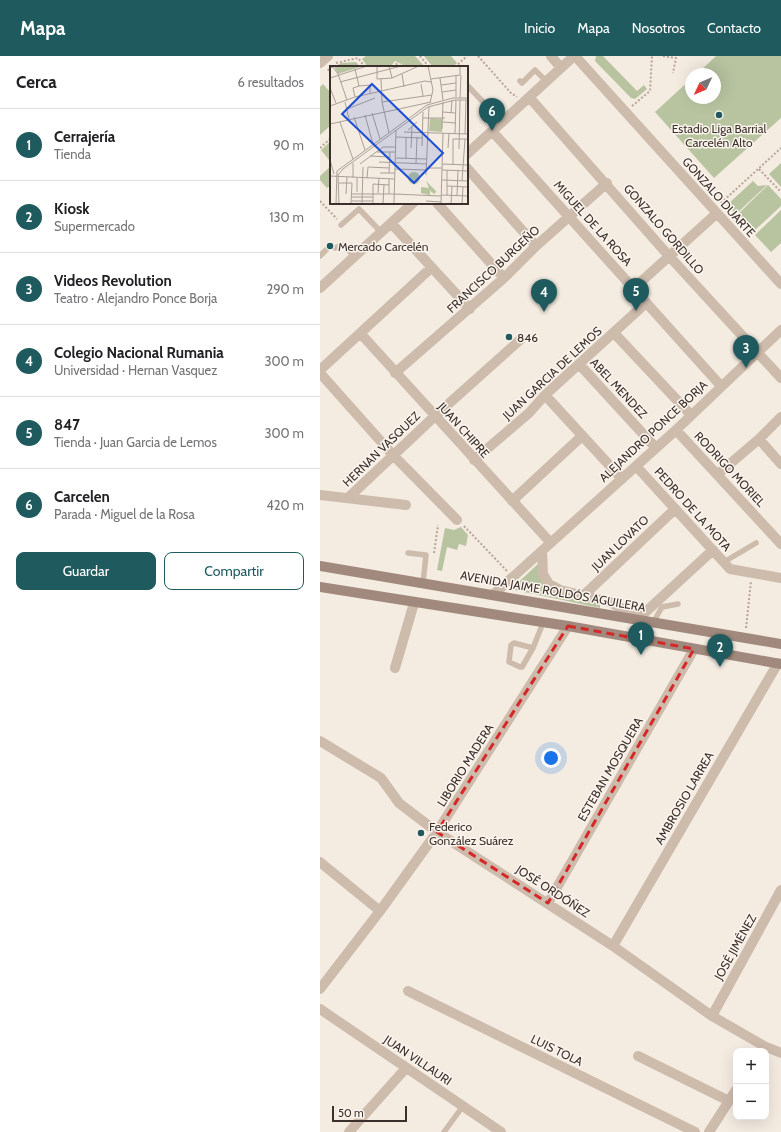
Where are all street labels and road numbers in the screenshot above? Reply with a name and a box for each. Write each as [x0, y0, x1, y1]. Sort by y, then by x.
street label: GONZALO DUARTE [679, 154, 759, 240]
street label: MIGUEL DE LA ROSA [551, 177, 636, 269]
street label: GONZALO GORDILLO [621, 181, 707, 277]
street label: FRANCISCO BURGEÑO [443, 222, 543, 316]
street label: JUAN GARCIA DE LEMOS [499, 323, 605, 423]
street label: ABEL MENDEZ [587, 355, 651, 421]
street label: ALEJANDRO PONCE BORJA [596, 377, 711, 485]
street label: JUAN CHIPRE [434, 398, 493, 461]
street label: HERNAN VASQUEZ [339, 408, 423, 490]
street label: RODRIGO MORIEL [691, 428, 769, 510]
street label: PEDRO DE LA MOTA [652, 464, 735, 554]
street label: JUAN LOVATO [588, 512, 652, 575]
street label: AVENIDA JAIME ROLDÓS AGUILERA [459, 567, 647, 615]
street label: ESTEBAN MOSQUERA [574, 714, 646, 824]
street label: LIBORIO MADERA [434, 720, 497, 809]
street label: AMBROSIO LARREA [651, 748, 717, 847]
street label: JOSÉ ORDÓÑEZ [513, 861, 593, 921]
street label: JOSÉ JIMÉNEZ [710, 911, 759, 983]
street label: JUAN VILLAURI [380, 1031, 455, 1088]
street label: LUIS TOLA [529, 1031, 586, 1069]

